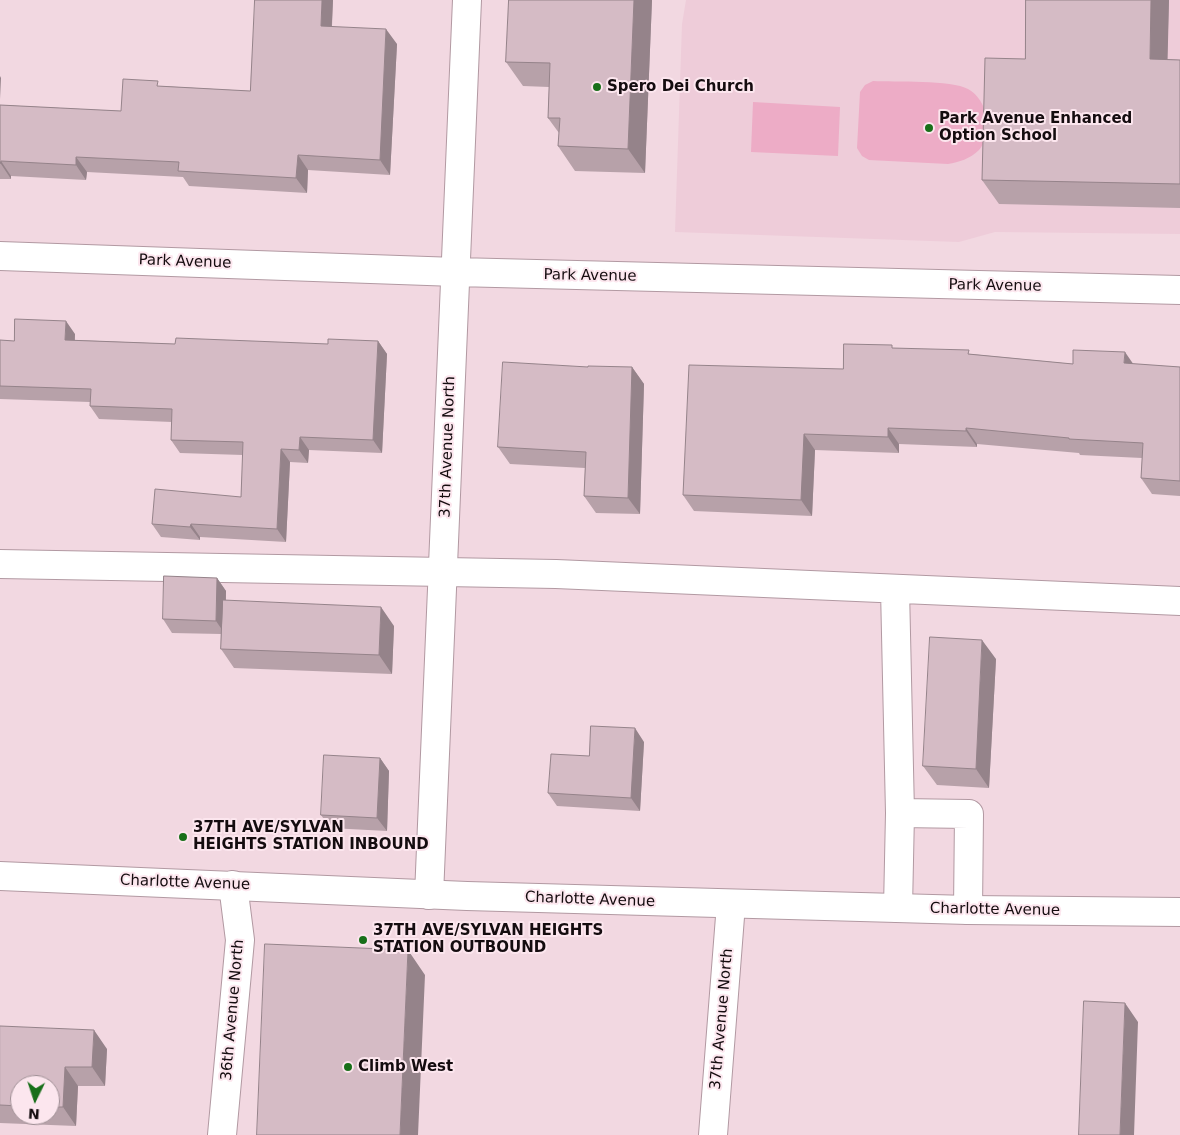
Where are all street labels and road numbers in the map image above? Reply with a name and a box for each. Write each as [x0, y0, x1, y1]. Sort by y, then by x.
street label: Park Avenue [138, 251, 232, 273]
street label: Park Avenue [543, 266, 637, 286]
street label: Park Avenue [948, 276, 1042, 296]
street label: 37th Avenue North [437, 376, 459, 518]
street label: Charlotte Avenue [120, 872, 250, 894]
street label: Charlotte Avenue [525, 889, 655, 911]
street label: Charlotte Avenue [930, 900, 1060, 920]
street label: 36th Avenue North [218, 939, 248, 1081]
street label: 37th Avenue North [707, 948, 737, 1090]

